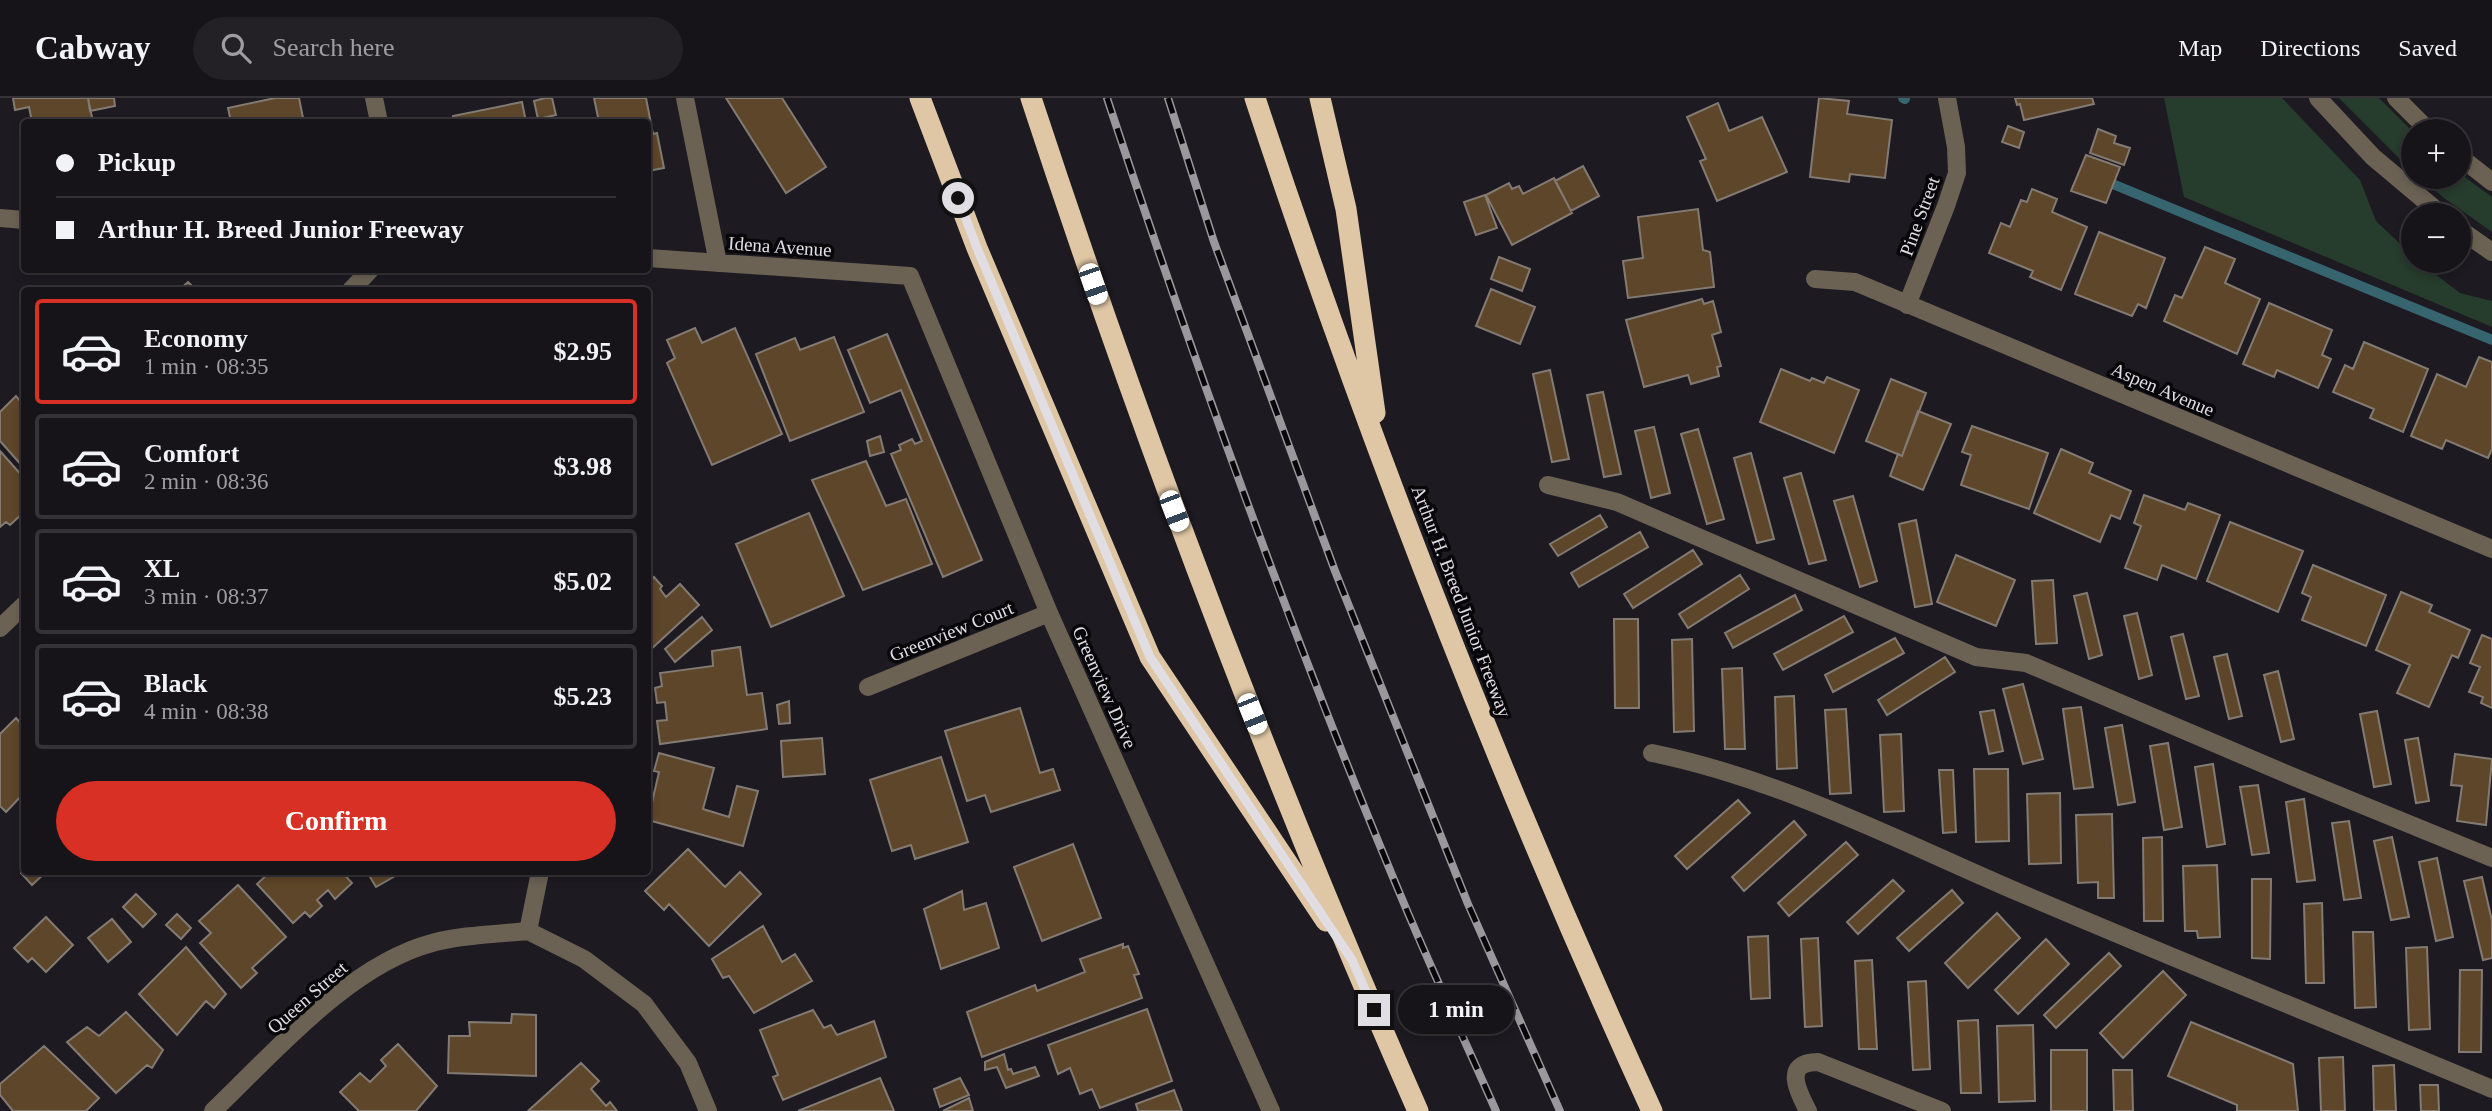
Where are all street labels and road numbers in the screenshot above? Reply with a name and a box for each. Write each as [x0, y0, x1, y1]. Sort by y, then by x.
street label: Pine Street [1895, 173, 1944, 259]
street label: Idena Avenue [728, 232, 832, 261]
street label: Aspen Avenue [2108, 358, 2218, 421]
street label: Arthur H. Breed Junior Freeway [1408, 482, 1516, 720]
street label: Greenview Court [886, 597, 1017, 666]
street label: Greenview Drive [1068, 623, 1141, 751]
street label: Queen Street [263, 957, 352, 1038]

